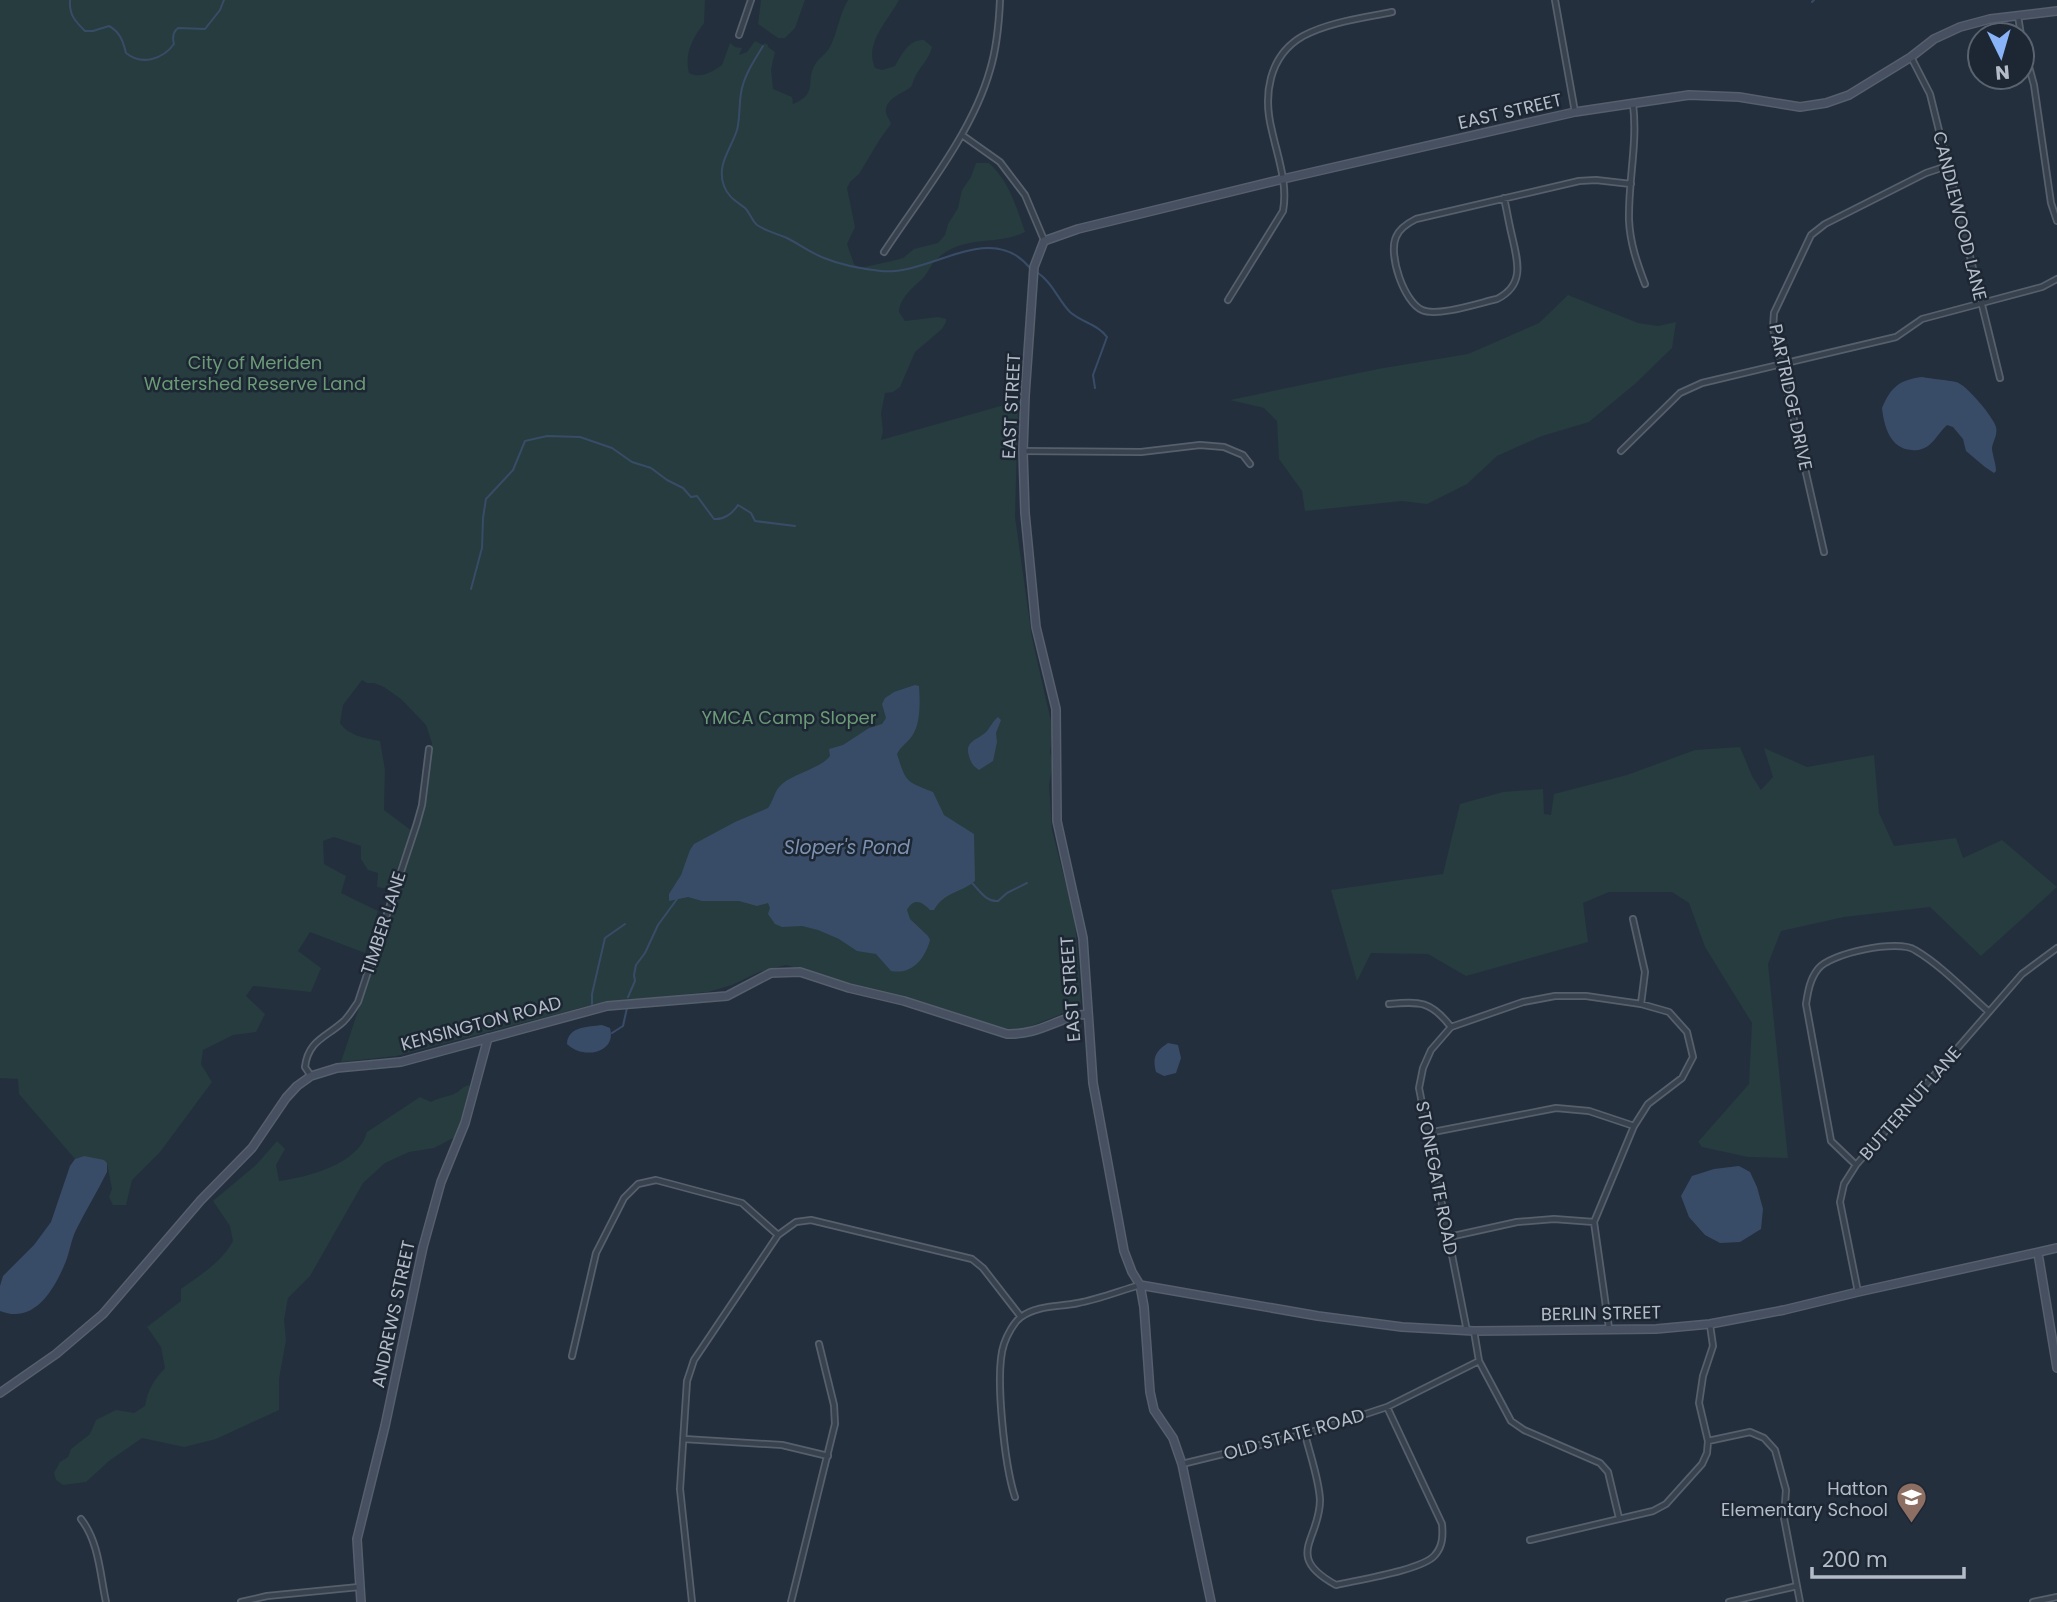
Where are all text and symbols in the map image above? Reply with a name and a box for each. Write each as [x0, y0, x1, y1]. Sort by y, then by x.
north arrow [1966, 21, 2036, 91]
text: N [1994, 58, 2011, 87]
street label: EAST STREET [1456, 87, 1565, 135]
street label: CANDLEWOOD LANE [1927, 129, 1993, 303]
street label: PARTRIDGE DRIVE [1763, 322, 1819, 472]
park label: City of Meriden Watershed Reserve Land [144, 350, 366, 396]
street label: EAST STREET [996, 352, 1026, 460]
park label: YMCA Camp Sloper [702, 705, 877, 730]
water label: Sloper's Pond [784, 834, 910, 861]
street label: TIMBER LANE [355, 868, 411, 978]
street label: EAST STREET [1054, 935, 1086, 1043]
street label: KENSINGTON ROAD [398, 989, 564, 1057]
street label: BUTTERNUT LANE [1853, 1040, 1967, 1166]
street label: STONEGATE ROAD [1410, 1099, 1464, 1257]
street label: ANDREWS STREET [365, 1238, 421, 1390]
street label: BERLIN STREET [1541, 1299, 1662, 1327]
street label: OLD STATE ROAD [1221, 1402, 1367, 1466]
place label: Hatton Elementary School [1721, 1476, 1888, 1522]
school or university icon: Hatton Elementary School [1894, 1481, 1928, 1525]
scale bar [1812, 1536, 1964, 1580]
text: 200 m [1822, 1545, 1888, 1574]

